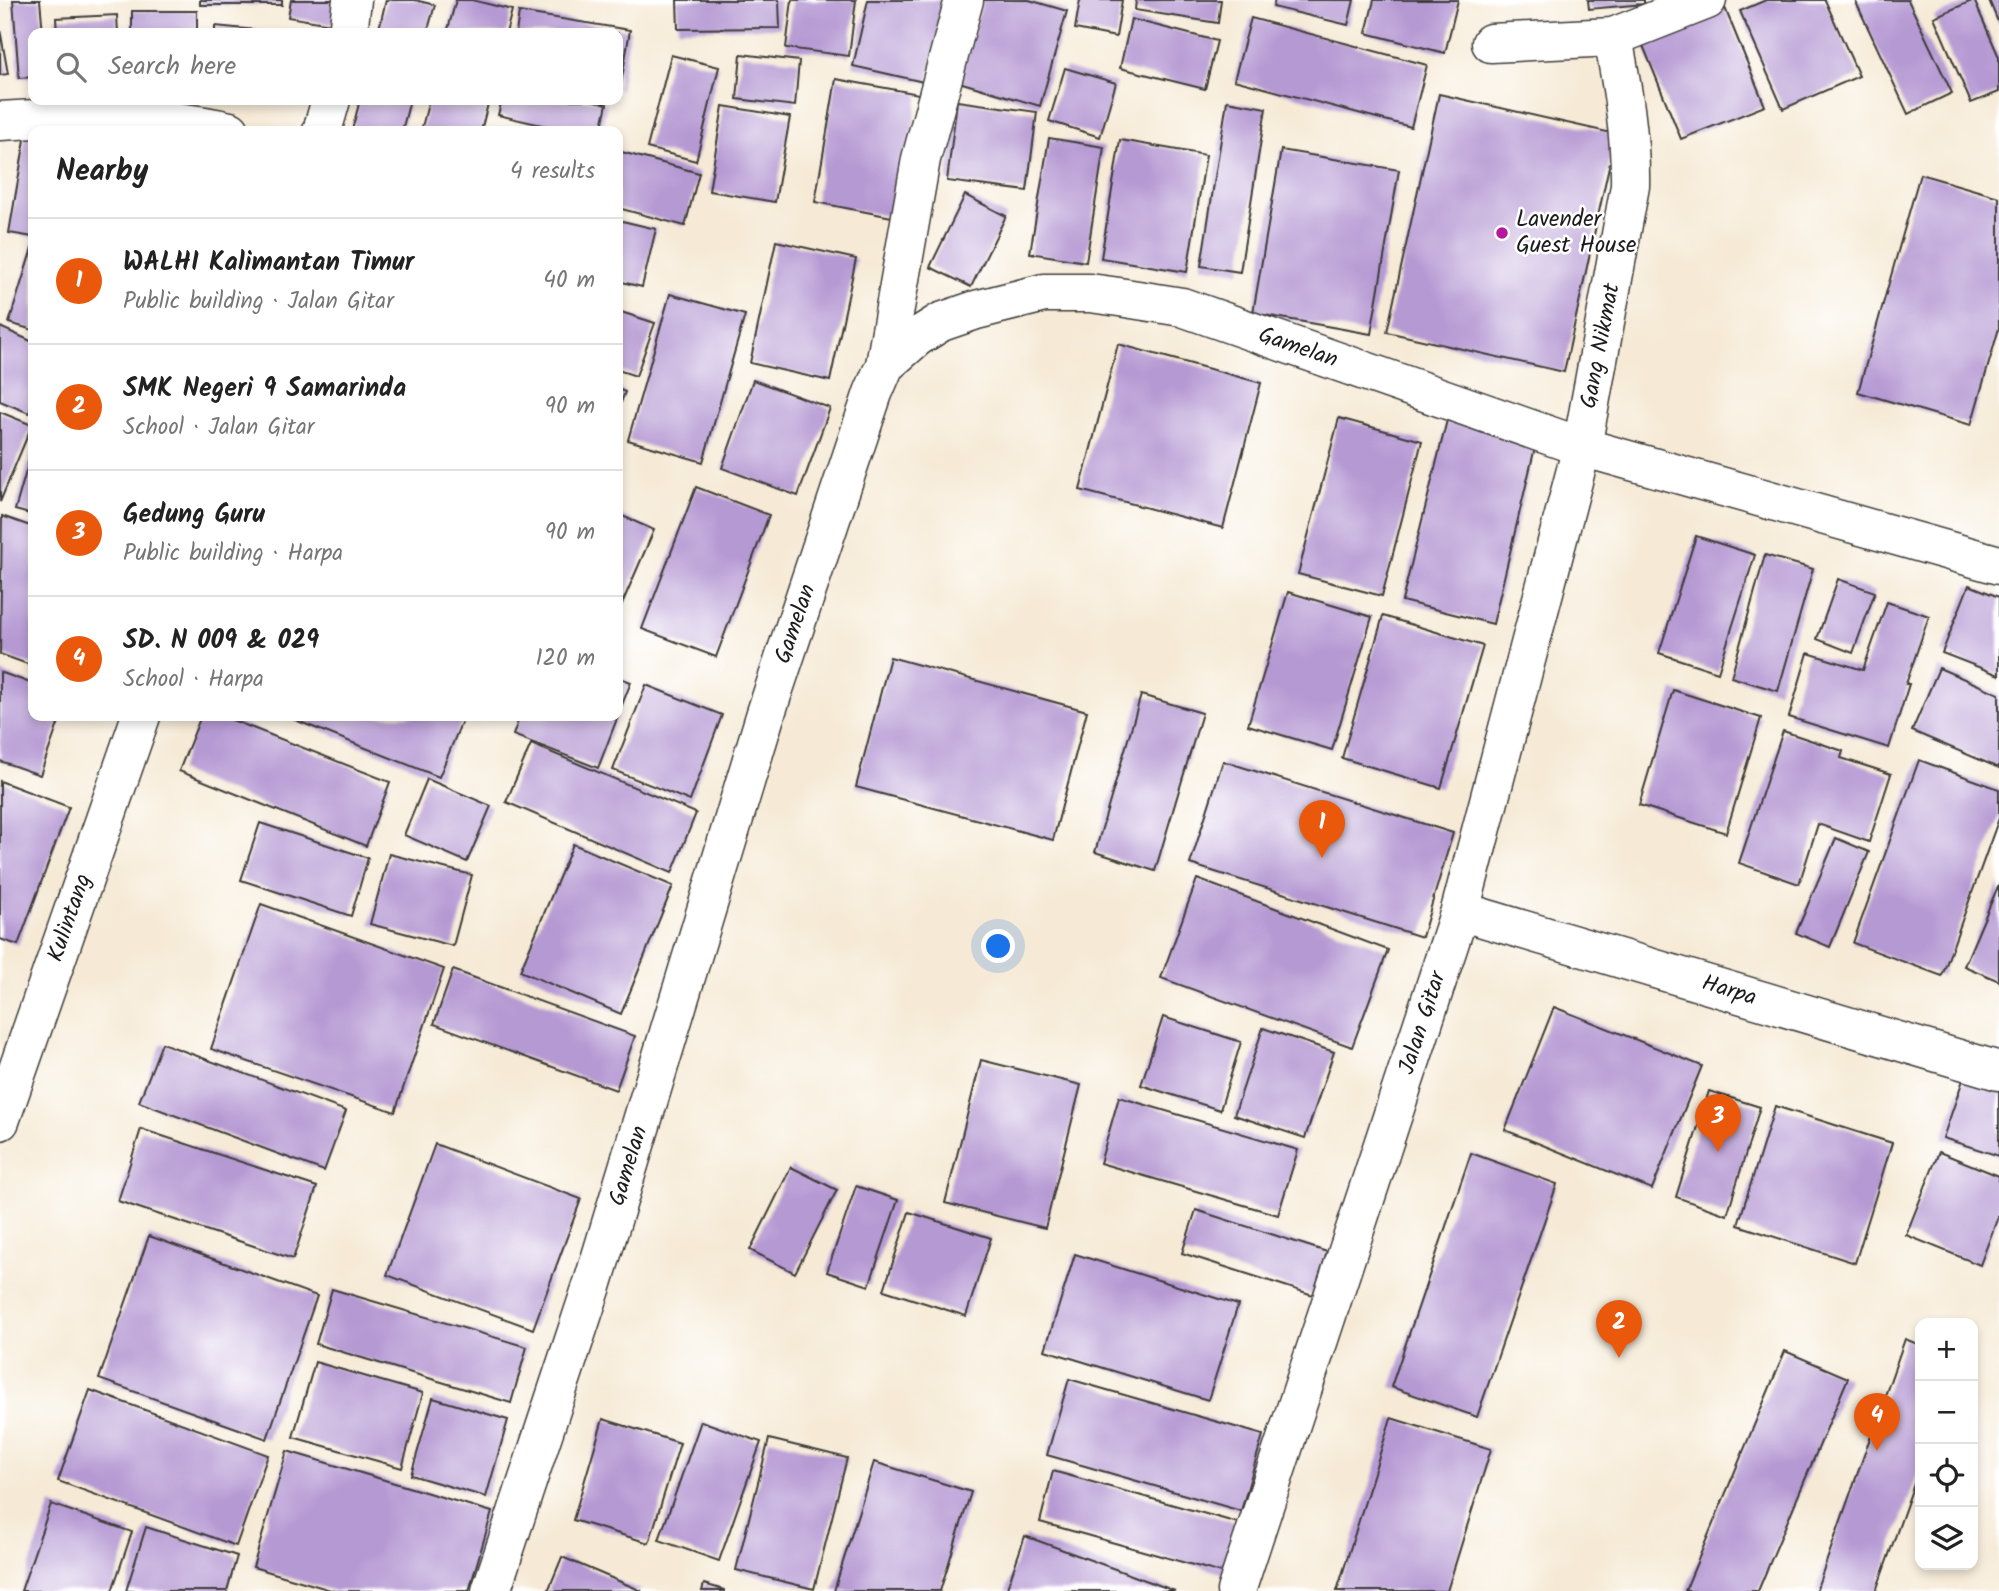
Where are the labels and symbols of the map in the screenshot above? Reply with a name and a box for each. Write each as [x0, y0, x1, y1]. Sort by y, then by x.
place label: Lavender Guest House [1516, 202, 1636, 264]
marker: Lavender Guest House [1494, 225, 1510, 241]
street label: Gang Nikmat [1571, 279, 1631, 412]
street label: Gamelan [1253, 318, 1343, 378]
street label: Gamelan [766, 579, 826, 669]
pin: 1 [1299, 800, 1345, 858]
street label: Kulintang [38, 869, 102, 967]
your location [981, 929, 1015, 963]
street label: Jalan Gitar [1389, 966, 1457, 1079]
street label: Harpa [1697, 966, 1761, 1016]
pin: 3 [1695, 1094, 1741, 1152]
street label: Gamelan [600, 1121, 658, 1211]
pin: 2 [1596, 1300, 1642, 1358]
pin: 4 [1854, 1393, 1900, 1451]

